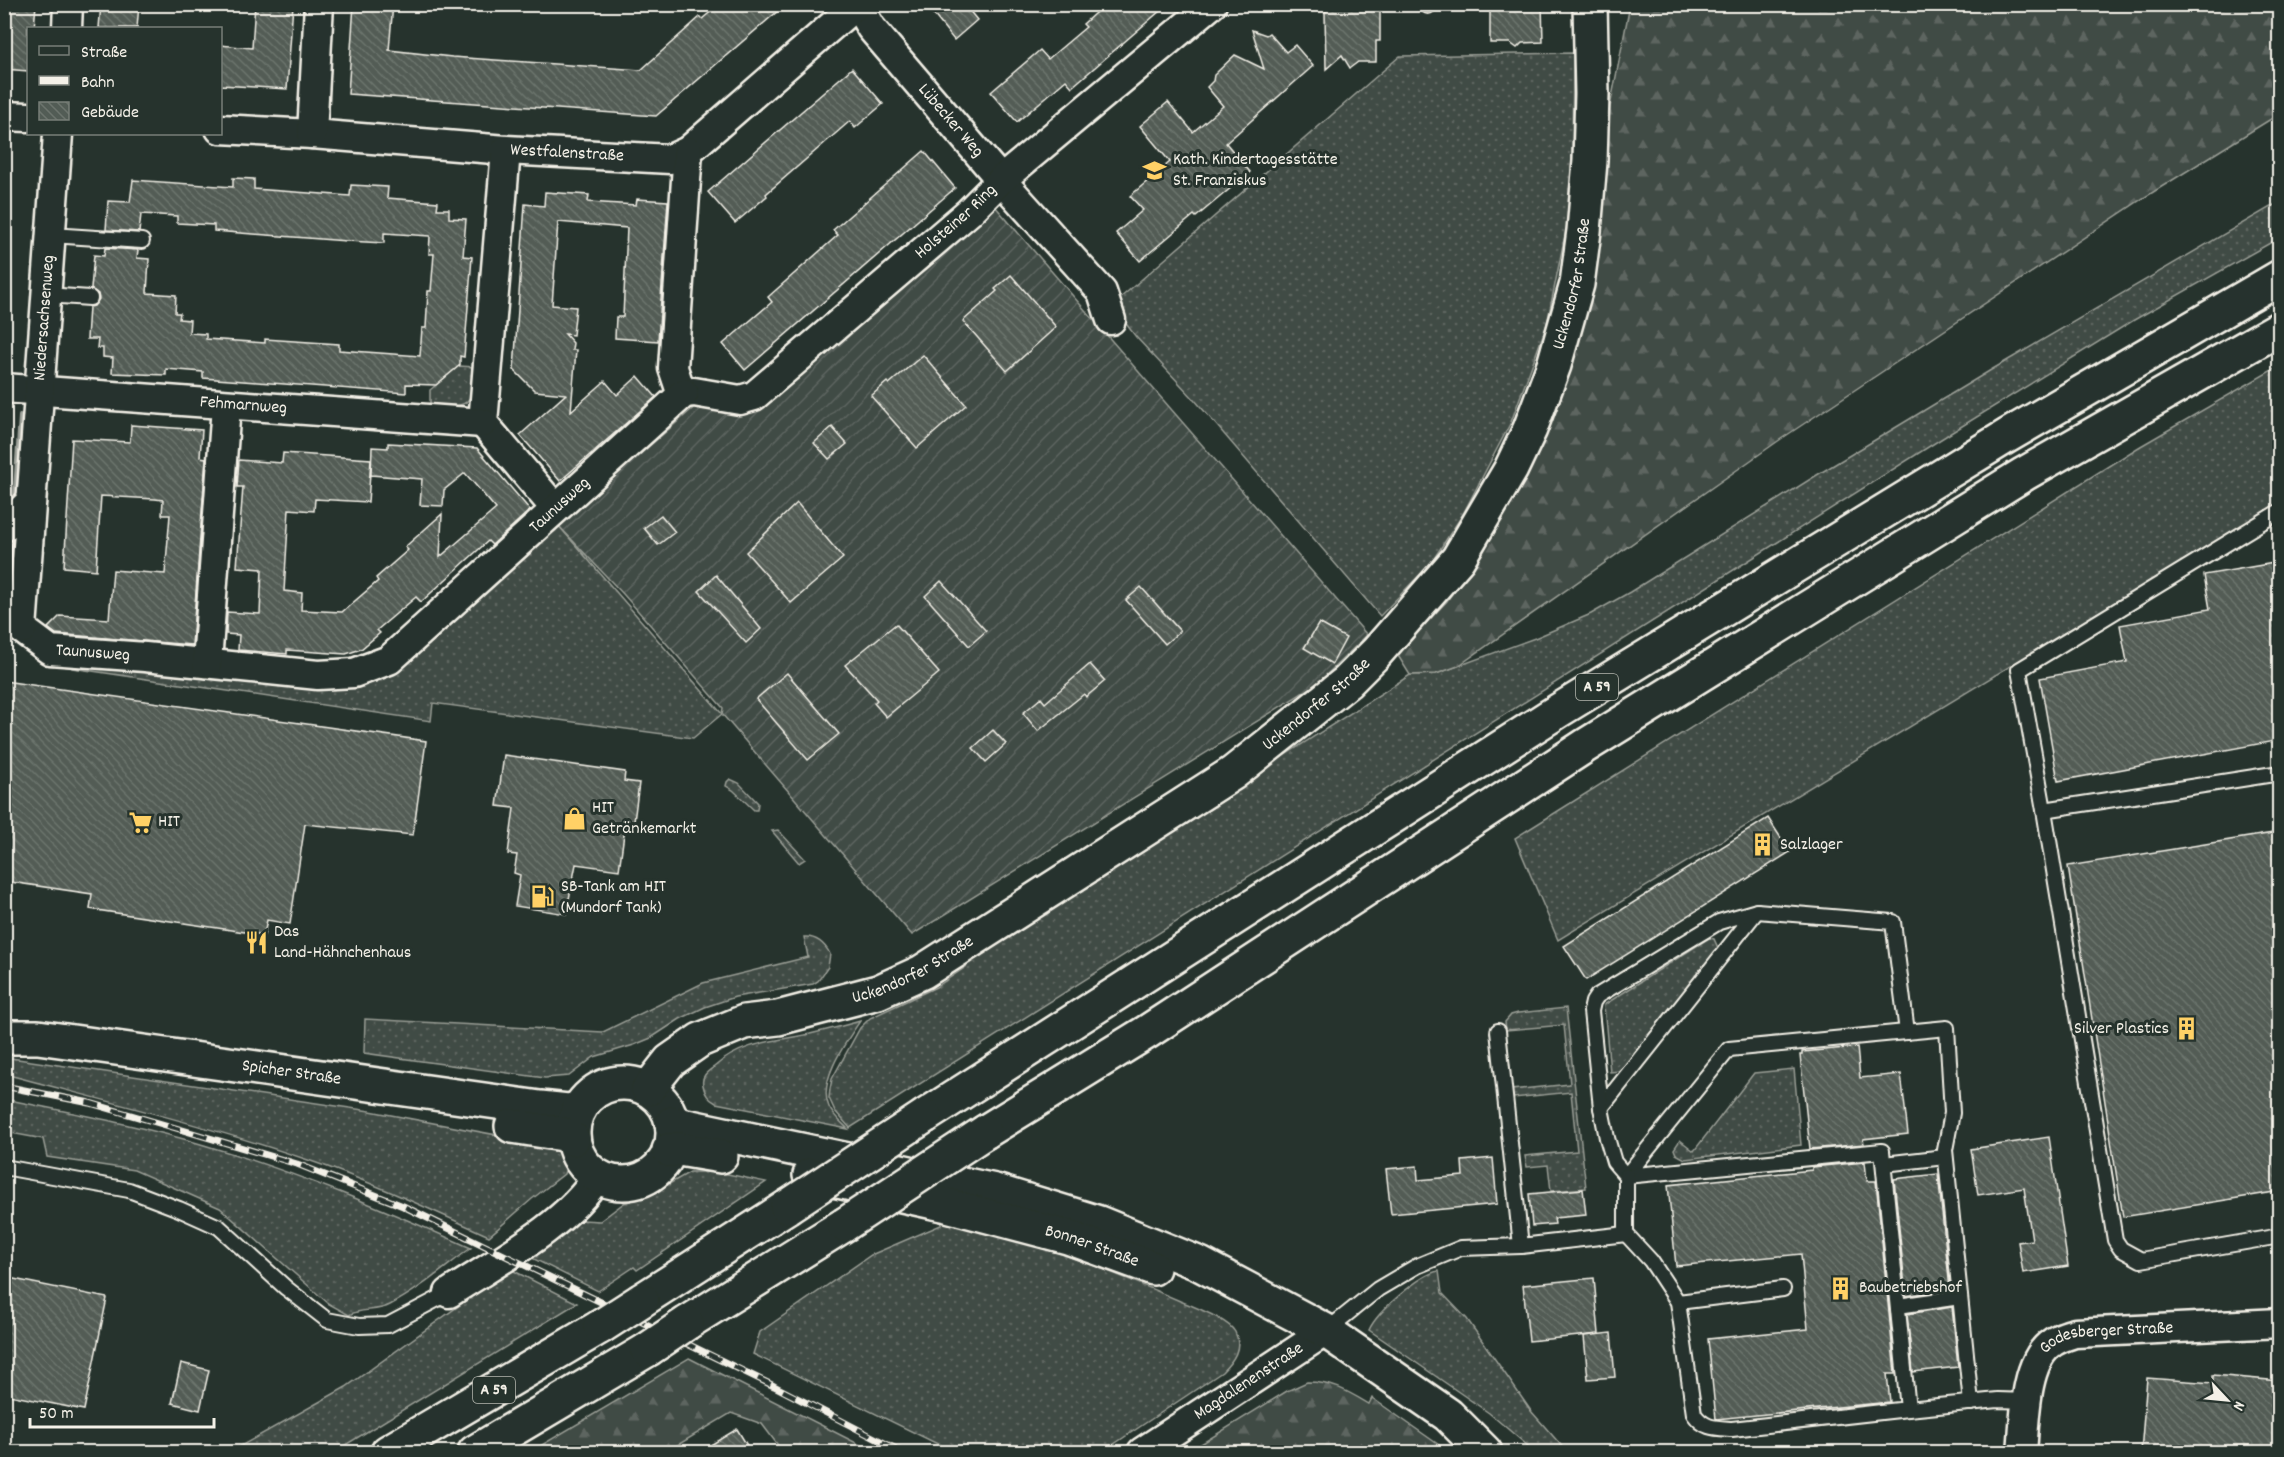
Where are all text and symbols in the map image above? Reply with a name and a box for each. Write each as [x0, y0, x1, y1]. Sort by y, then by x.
legend [27, 27, 222, 135]
text: Straße [81, 41, 127, 66]
text: Bahn [81, 71, 115, 96]
street label: Lübecker Weg [912, 78, 989, 163]
text: Gebäude [81, 101, 139, 126]
street label: Westfalenstraße [510, 138, 625, 169]
place label: Kath. Kindertagesstätte St. Franziskus [1173, 148, 1338, 194]
school or university icon: Kath. Kindertagesstätte St. Franziskus [1142, 157, 1168, 183]
street label: Holsteiner Ring [910, 178, 1003, 265]
street label: Uckendorfer Straße [1546, 217, 1598, 353]
street label: Niedersachsenweg [28, 254, 62, 382]
street label: Fehmarnweg [199, 390, 288, 421]
street label: Taunusweg [524, 471, 596, 540]
street label: Taunusweg [55, 638, 131, 668]
street label: Uckendorfer Straße [1257, 652, 1377, 757]
road number: A 59 [1576, 674, 1618, 700]
place label: HIT Getränkemarkt [592, 796, 697, 842]
shop icon: HIT Getränkemarkt [561, 805, 587, 831]
supermarket icon: HIT [127, 809, 153, 835]
place label: HIT [158, 810, 180, 835]
building icon: Salzlager [1749, 832, 1775, 858]
place label: Salzlager [1780, 833, 1843, 858]
place label: SB-Tank am HIT (Mundorf Tank) [561, 875, 666, 921]
fuel station icon: SB-Tank am HIT (Mundorf Tank) [530, 884, 556, 910]
place label: Das Land-Hähnchenhaus [274, 920, 411, 966]
restaurant icon: Das Land-Hähnchenhaus [243, 929, 269, 955]
street label: Uckendorfer Straße [849, 929, 979, 1011]
building icon: Silver Plastics [2174, 1016, 2200, 1042]
place label: Silver Plastics [2074, 1017, 2169, 1042]
street label: Spicher Straße [240, 1053, 343, 1092]
street label: Bonner Straße [1042, 1219, 1143, 1274]
building icon: Baubetriebshof [1828, 1275, 1854, 1301]
place label: Baubetriebshof [1859, 1276, 1963, 1301]
street label: Godesberger Straße [2034, 1316, 2174, 1360]
street label: Magdalenenstraße [1189, 1336, 1309, 1427]
north arrow [2197, 1370, 2257, 1430]
road number: A 59 [473, 1377, 515, 1403]
scale bar [30, 1391, 214, 1429]
text: N [2226, 1397, 2250, 1414]
text: 50 m [39, 1402, 74, 1427]

